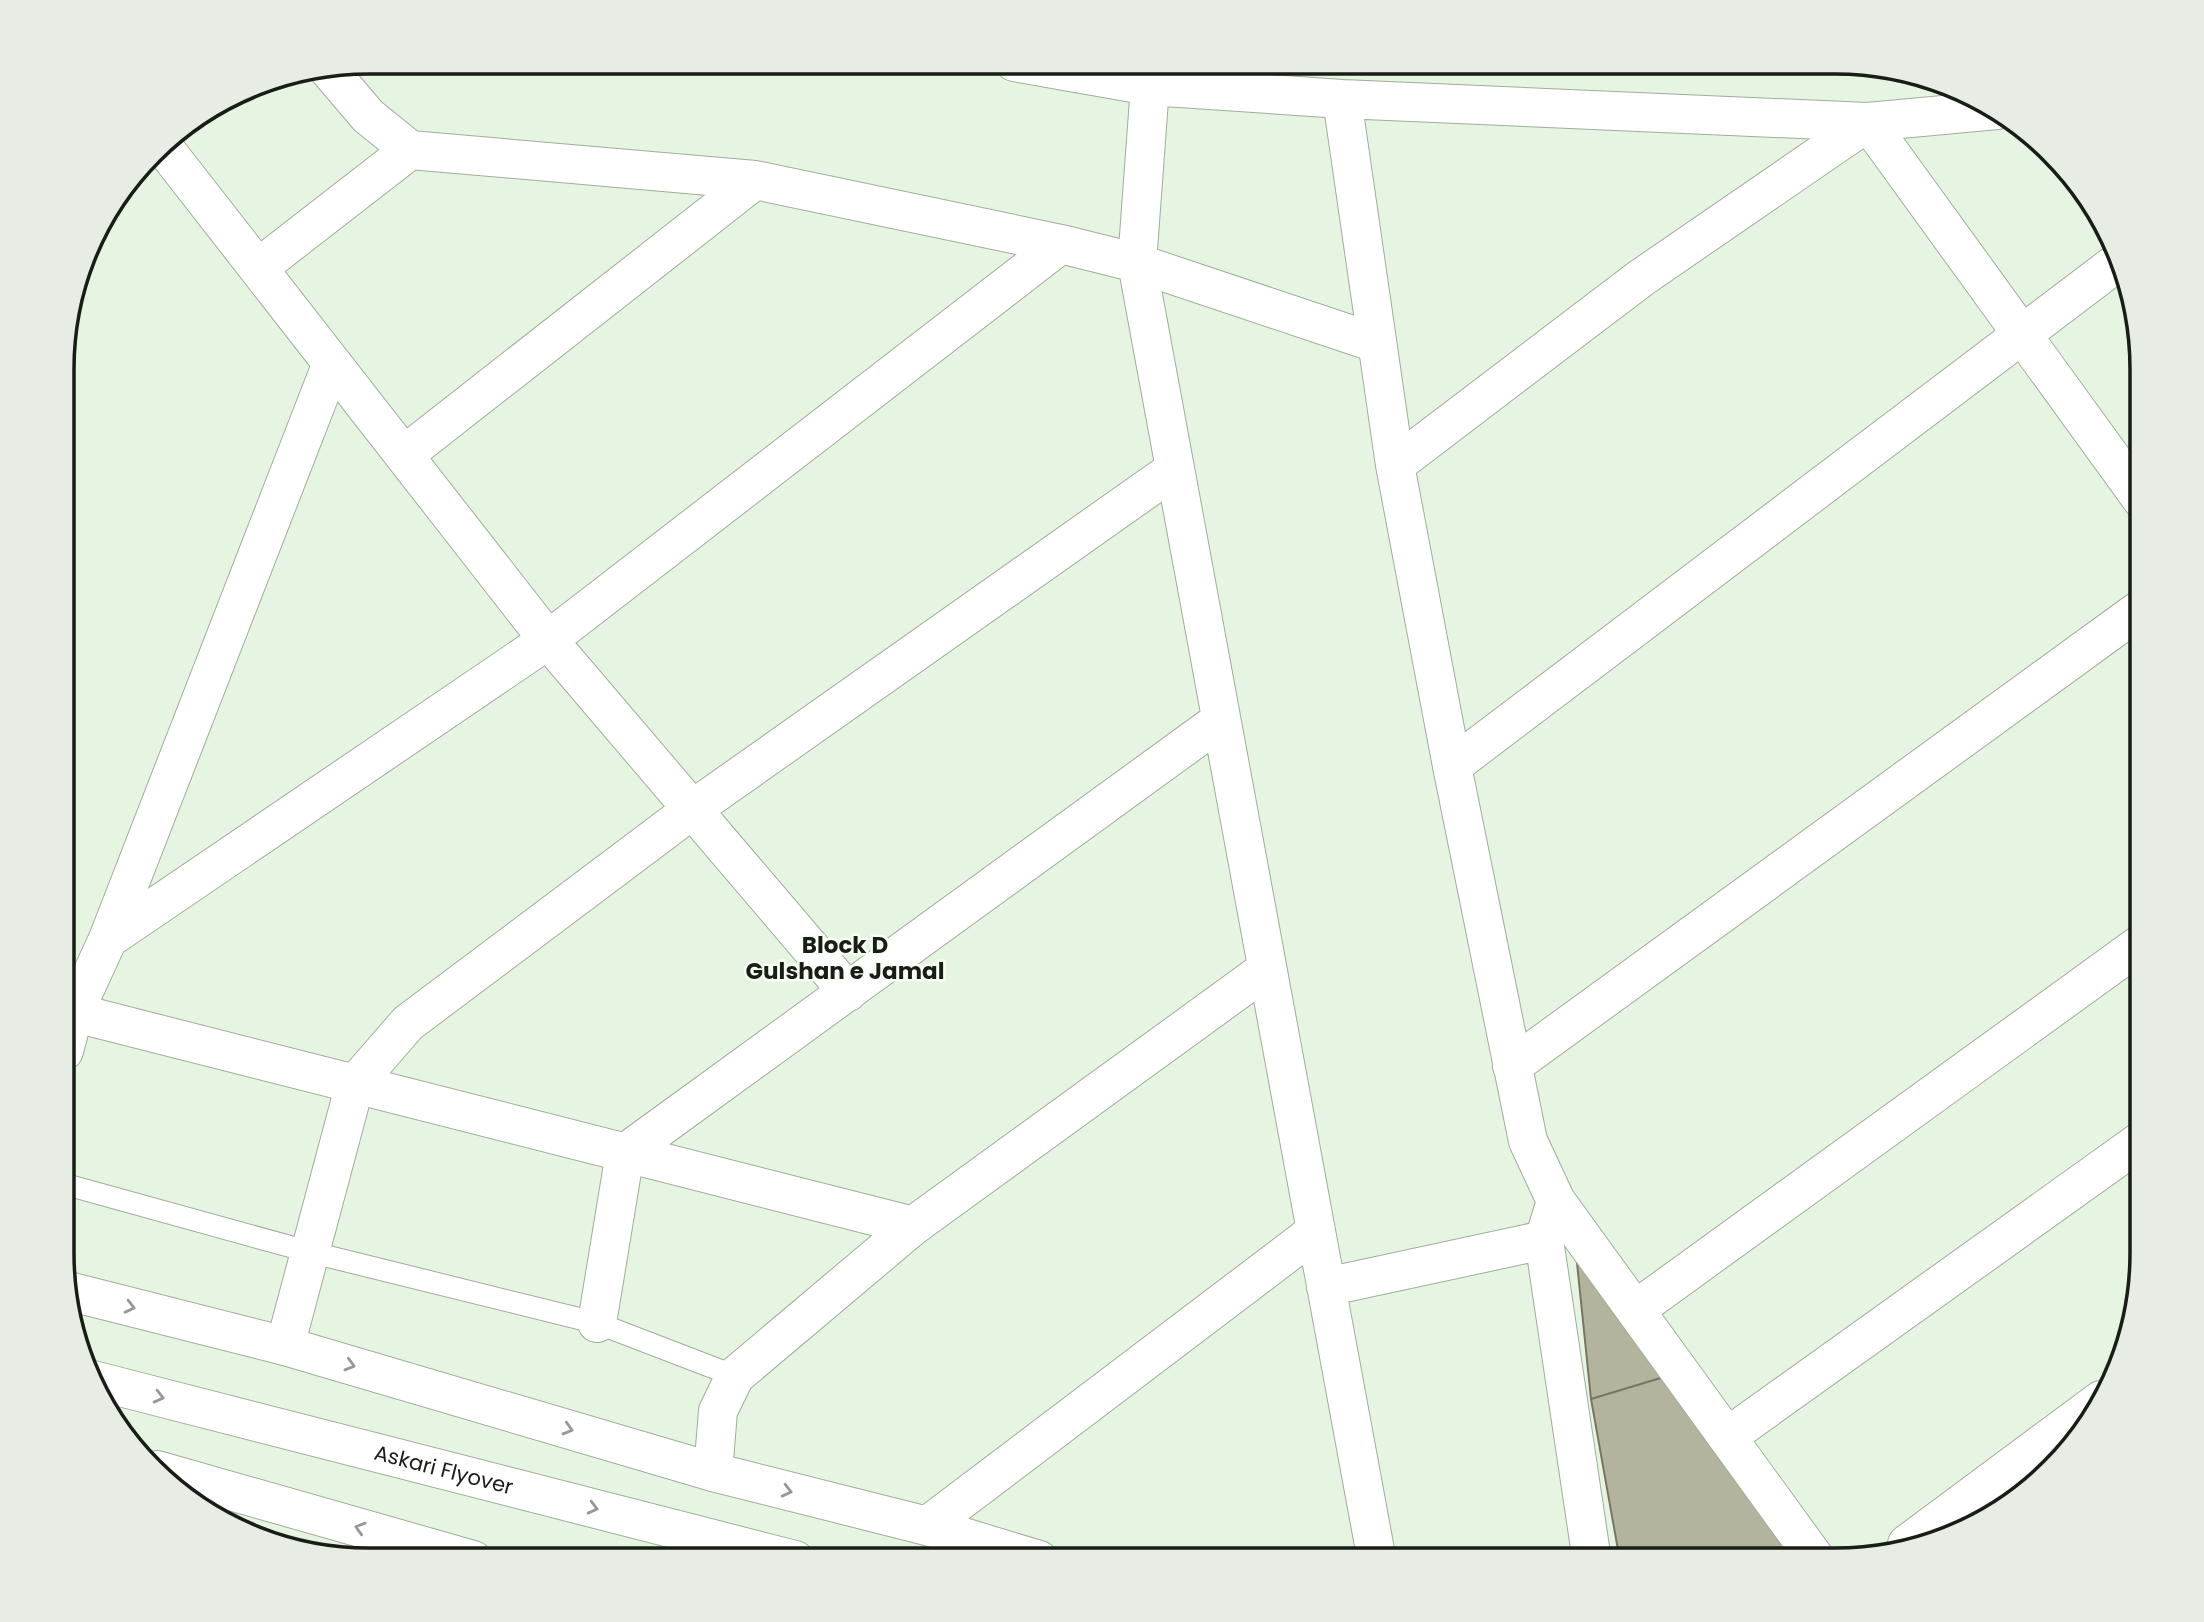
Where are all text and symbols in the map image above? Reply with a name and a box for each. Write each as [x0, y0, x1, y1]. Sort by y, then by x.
district label: Block D Gulshan e Jamal [746, 929, 944, 987]
one-way arrow [124, 1299, 136, 1313]
one-way arrow [344, 1357, 356, 1372]
one-way arrow [153, 1389, 165, 1403]
one-way arrow [562, 1421, 574, 1436]
street label: Askari Flyover [371, 1438, 517, 1501]
one-way arrow [781, 1483, 793, 1497]
one-way arrow [587, 1500, 599, 1514]
one-way arrow [354, 1521, 366, 1536]

